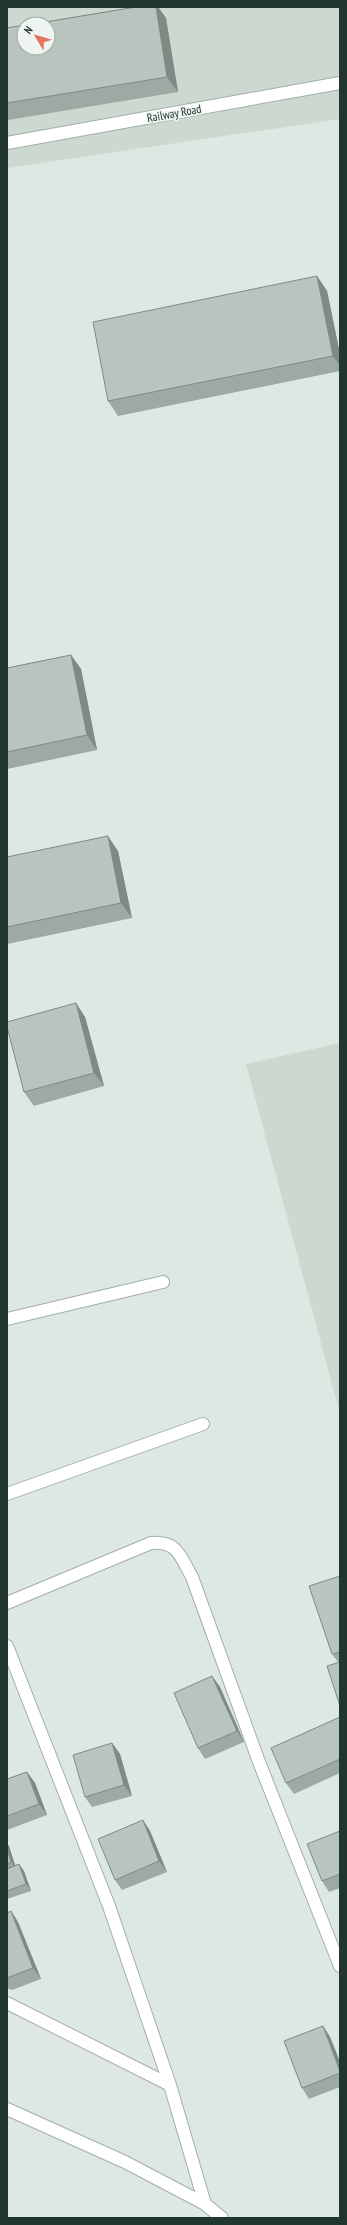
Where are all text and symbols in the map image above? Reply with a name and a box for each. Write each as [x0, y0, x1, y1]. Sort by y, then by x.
north arrow [16, 16, 56, 56]
text: N [21, 23, 35, 36]
street label: Railway Road [146, 101, 202, 125]

